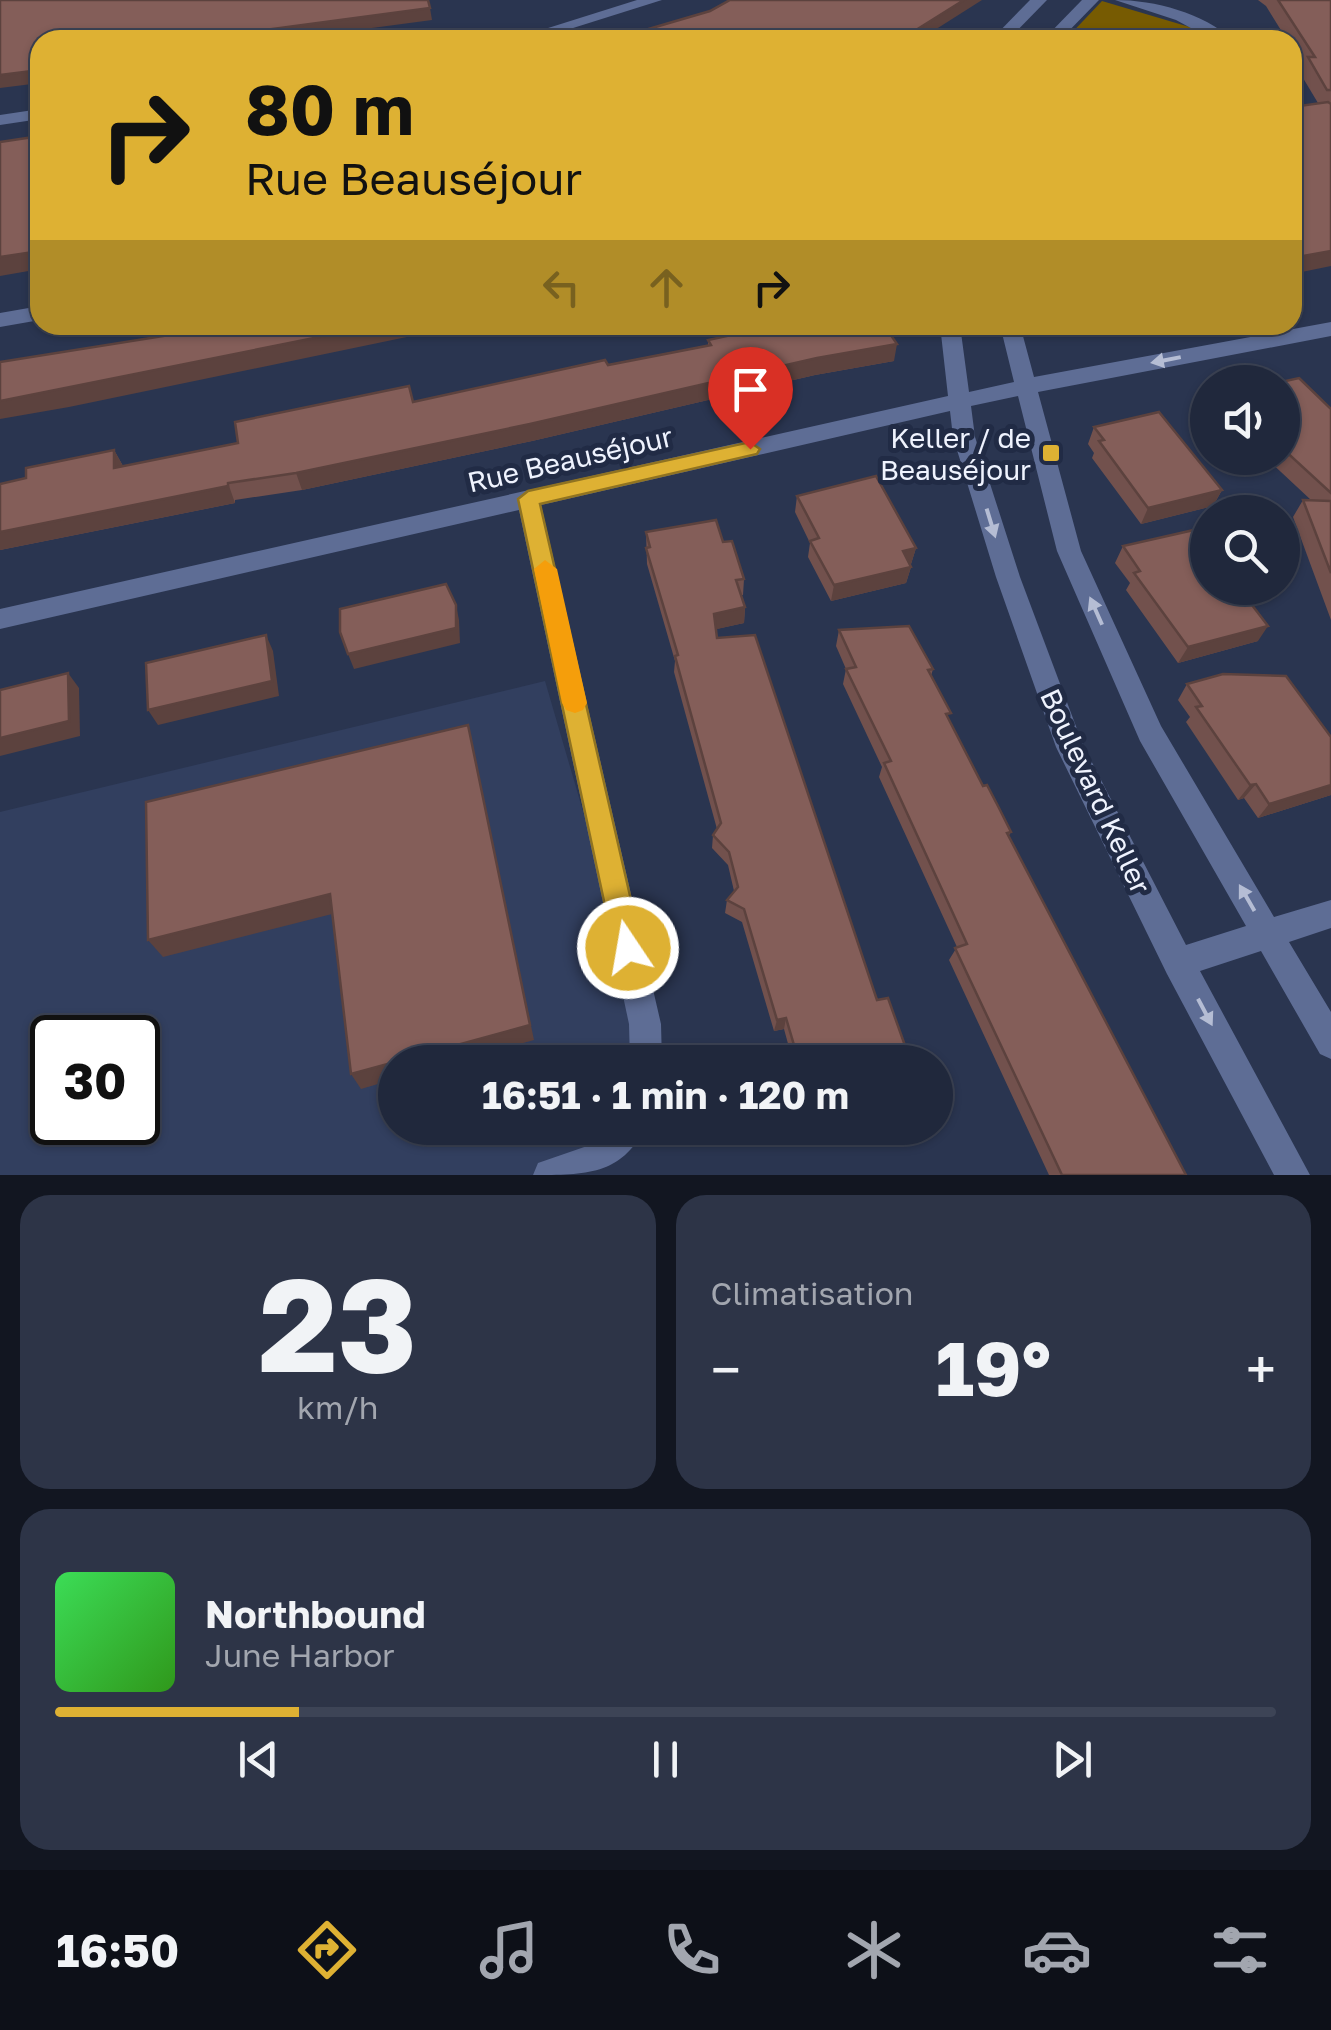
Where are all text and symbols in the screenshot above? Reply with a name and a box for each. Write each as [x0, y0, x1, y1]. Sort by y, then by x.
text: 80 m [245, 66, 414, 150]
icon: right [80, 70, 210, 200]
text: Rue Beauséjour [245, 151, 582, 205]
icon: left [534, 260, 589, 315]
icon: ahead [639, 260, 694, 315]
icon: right [744, 260, 799, 315]
pin [708, 347, 793, 450]
one-way arrow [1150, 353, 1182, 368]
icon: arrive [723, 362, 778, 417]
map controls [1190, 365, 1300, 605]
button: sound [1190, 365, 1300, 475]
street label: Rue Beauséjour [464, 419, 676, 499]
place label: Keller / de Beauséjour [880, 421, 1031, 486]
marker: Keller / de Beauséjour [1040, 442, 1062, 464]
button: search [1190, 495, 1300, 605]
one-way arrow [984, 508, 999, 538]
one-way arrow [1087, 596, 1104, 625]
street label: Boulevard Keller [1034, 683, 1158, 899]
one-way arrow [1239, 884, 1256, 912]
position arrow [576, 896, 680, 1000]
one-way arrow [1196, 997, 1213, 1026]
speed limit sign: 30 [30, 1015, 160, 1145]
text: 16:51 · 1 min · 120 m [482, 1072, 849, 1117]
text: 23 [258, 1245, 417, 1401]
text: Climatisation [711, 1274, 914, 1312]
text: 19° [935, 1322, 1051, 1413]
text: − [711, 1336, 741, 1402]
text: + [1246, 1336, 1276, 1402]
text: km/h [297, 1388, 378, 1426]
text: Northbound [205, 1591, 426, 1636]
text: June Harbor [205, 1636, 395, 1674]
icon: previous [231, 1732, 286, 1787]
icon: pause [638, 1732, 693, 1787]
icon: next [1045, 1732, 1100, 1787]
icon: directions [292, 1915, 362, 1985]
icon: music [474, 1915, 544, 1985]
icon: phone [657, 1915, 727, 1985]
icon: climate [839, 1915, 909, 1985]
icon: car [1022, 1915, 1092, 1985]
icon: filters [1205, 1915, 1275, 1985]
text: 16:50 [56, 1923, 179, 1977]

